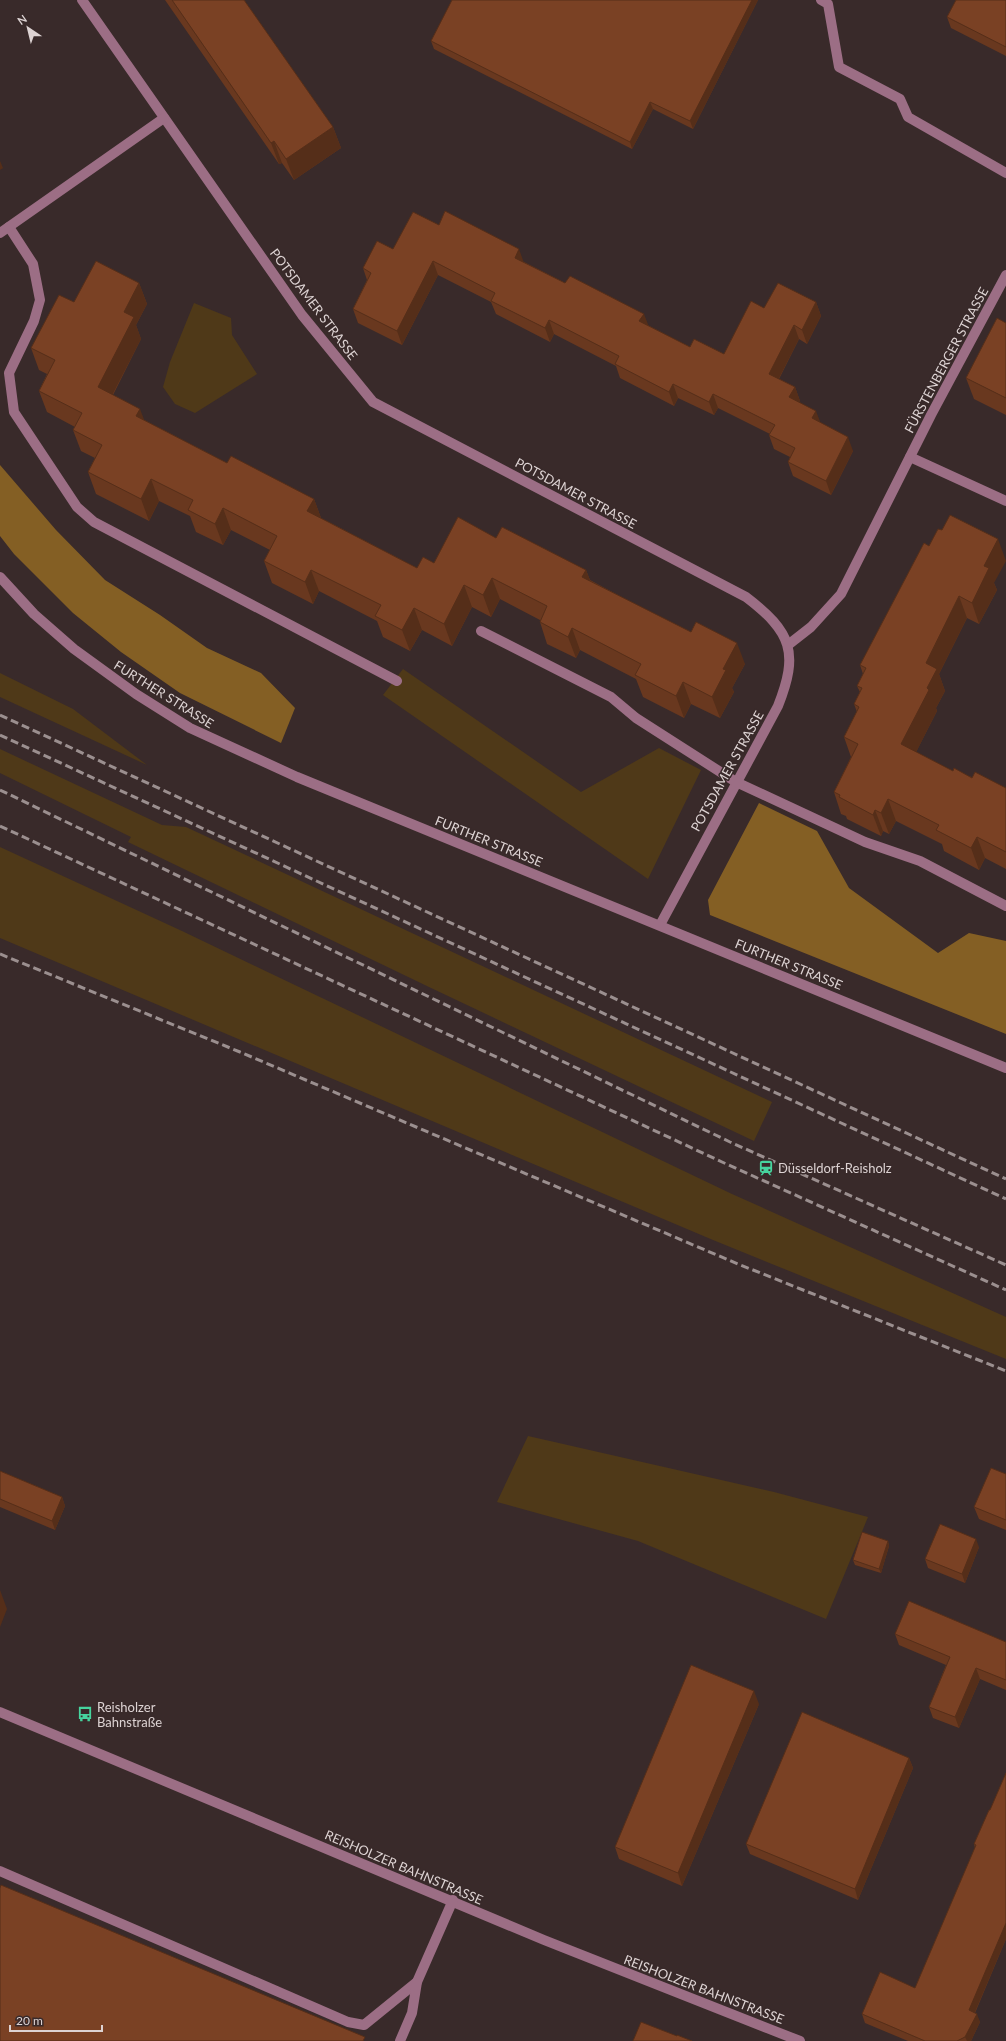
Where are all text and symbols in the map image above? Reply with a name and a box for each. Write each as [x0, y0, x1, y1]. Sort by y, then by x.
north arrow [8, 8, 48, 48]
text: N [15, 12, 29, 27]
street label: POTSDAMER STRASSE [267, 245, 361, 363]
street label: FÜRSTENBERGER STRASSE [901, 284, 991, 436]
street label: POTSDAMER STRASSE [513, 454, 639, 532]
street label: FURTHER STRASSE [111, 657, 217, 731]
street label: POTSDAMER STRASSE [687, 708, 767, 834]
street label: FURTHER STRASSE [433, 812, 545, 870]
street label: FURTHER STRASSE [733, 935, 845, 993]
station icon: Düsseldorf-Reisholz [757, 1159, 775, 1177]
place label: Düsseldorf-Reisholz [778, 1160, 892, 1176]
place label: Reisholzer Bahnstraße [97, 1699, 162, 1730]
bus stop icon: Reisholzer Bahnstraße [76, 1705, 94, 1723]
street label: REISHOLZER BAHNSTRASSE [322, 1826, 486, 1908]
street label: REISHOLZER BAHNSTRASSE [622, 1951, 786, 2027]
scale bar [10, 2007, 102, 2033]
text: 20 m [16, 2013, 43, 2028]

